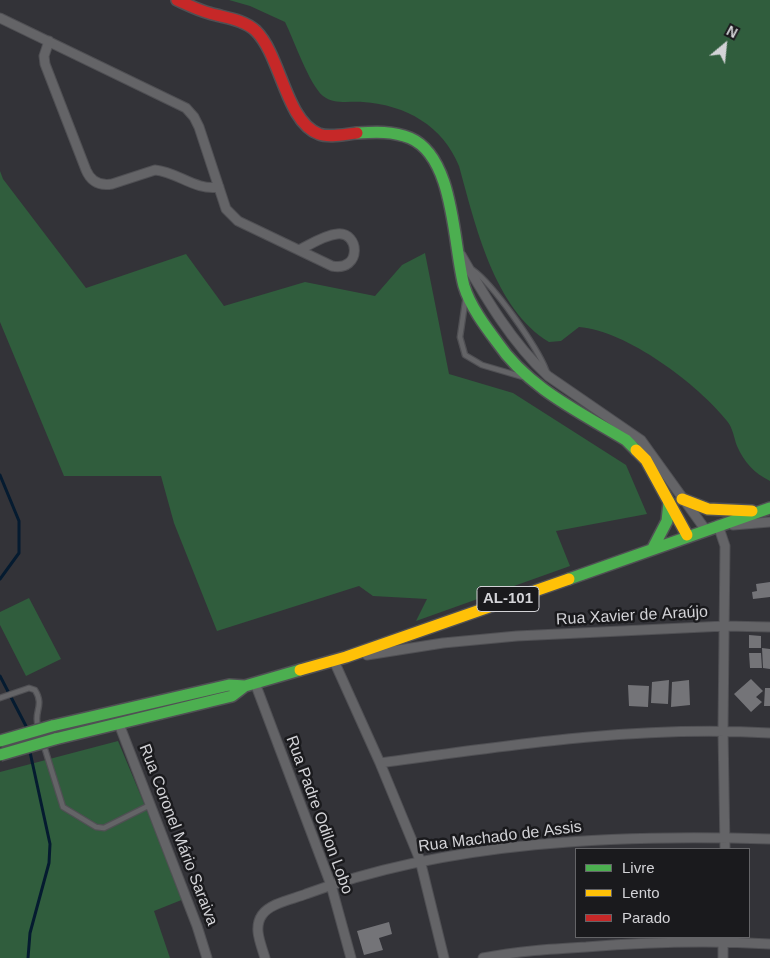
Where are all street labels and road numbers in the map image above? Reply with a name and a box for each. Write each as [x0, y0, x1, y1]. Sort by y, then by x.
road number: AL-101 [477, 586, 539, 612]
street label: Rua Xavier de Araújo [556, 602, 708, 630]
street label: Rua Padre Odilon Lobo [281, 733, 357, 897]
street label: Rua Coronel Mário Saraiva [134, 741, 222, 929]
street label: Rua Machado de Assis [417, 817, 583, 857]

